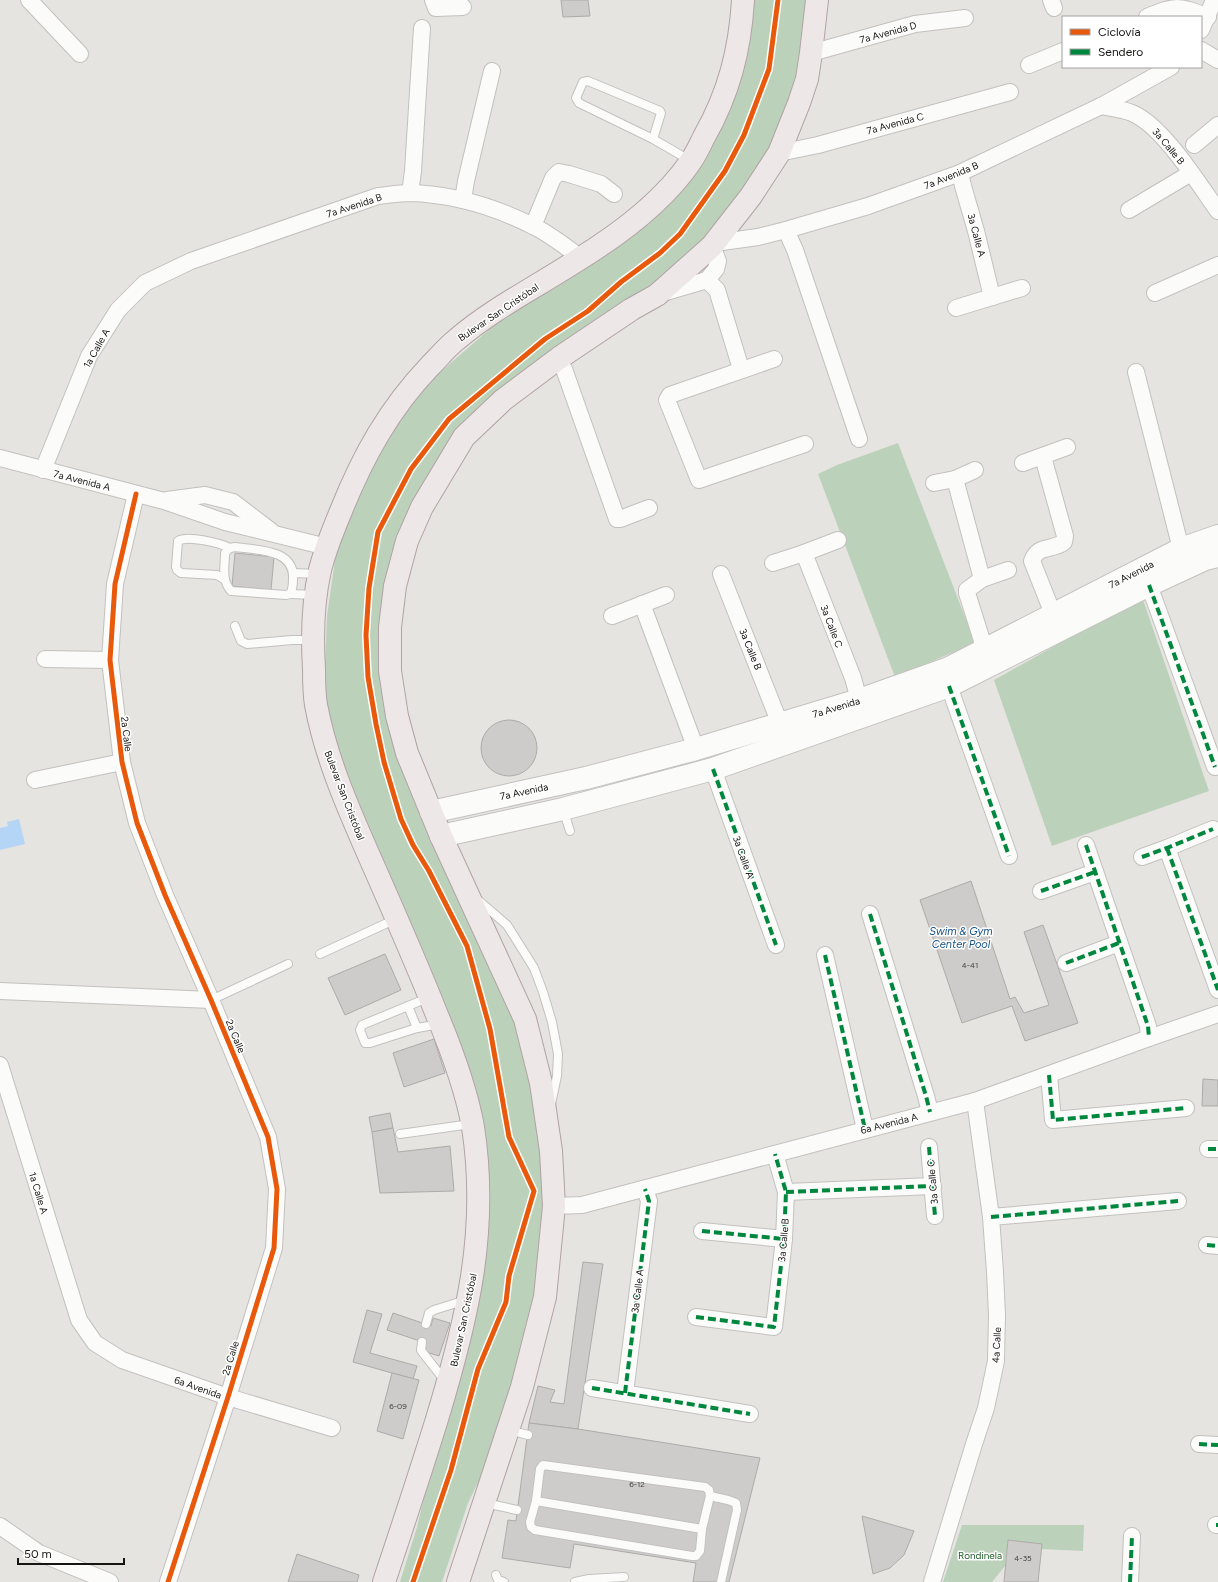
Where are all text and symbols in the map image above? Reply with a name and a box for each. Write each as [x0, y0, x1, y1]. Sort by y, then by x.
legend [1062, 16, 1202, 68]
street label: 7a Avenida D [858, 19, 918, 46]
text: Ciclovía [1098, 25, 1141, 39]
text: Sendero [1098, 45, 1143, 59]
street label: 7a Avenida C [865, 110, 925, 137]
street label: 3a Calle B [1150, 125, 1188, 167]
street label: 7a Avenida B [922, 159, 980, 192]
street label: 7a Avenida B [325, 190, 384, 221]
street label: 3a Calle A [964, 212, 989, 258]
street label: Bulevar San Cristóbal [455, 281, 541, 344]
street label: 1a Calle A [80, 326, 113, 370]
street label: 7a Avenida A [52, 467, 112, 494]
street label: 7a Avenida [1106, 558, 1156, 591]
street label: 3a Calle C [817, 603, 846, 649]
street label: 3a Calle B [736, 626, 765, 672]
street label: 7a Avenida [811, 694, 861, 721]
street label: 2a Calle [118, 716, 135, 753]
street label: Bulevar San Cristóbal [321, 749, 368, 842]
street label: 7a Avenida [499, 780, 549, 803]
street label: 3a Calle A [730, 834, 757, 880]
water label: Swim & Gym Center Pool [929, 925, 993, 951]
house number: 4-41 [962, 960, 978, 970]
street label: 2a Calle [223, 1017, 249, 1055]
street label: 6a Avenida A [859, 1110, 919, 1137]
street label: 3a Calle C [924, 1159, 941, 1205]
street label: 1a Calle A [26, 1171, 51, 1216]
street label: 3a Calle B [775, 1218, 792, 1262]
street label: 3a Calle A [628, 1268, 647, 1314]
street label: Bulevar San Cristóbal [447, 1272, 480, 1368]
street label: 4a Calle [989, 1326, 1004, 1363]
street label: 2a Calle [219, 1339, 242, 1377]
street label: 6a Avenida [172, 1373, 223, 1402]
house number: 6-09 [389, 1401, 407, 1411]
house number: 6-12 [629, 1479, 645, 1489]
scale bar [18, 1540, 124, 1566]
text: 50 m [24, 1547, 52, 1561]
park label: Rondinela [958, 1549, 1002, 1562]
house number: 4-35 [1014, 1553, 1032, 1563]

